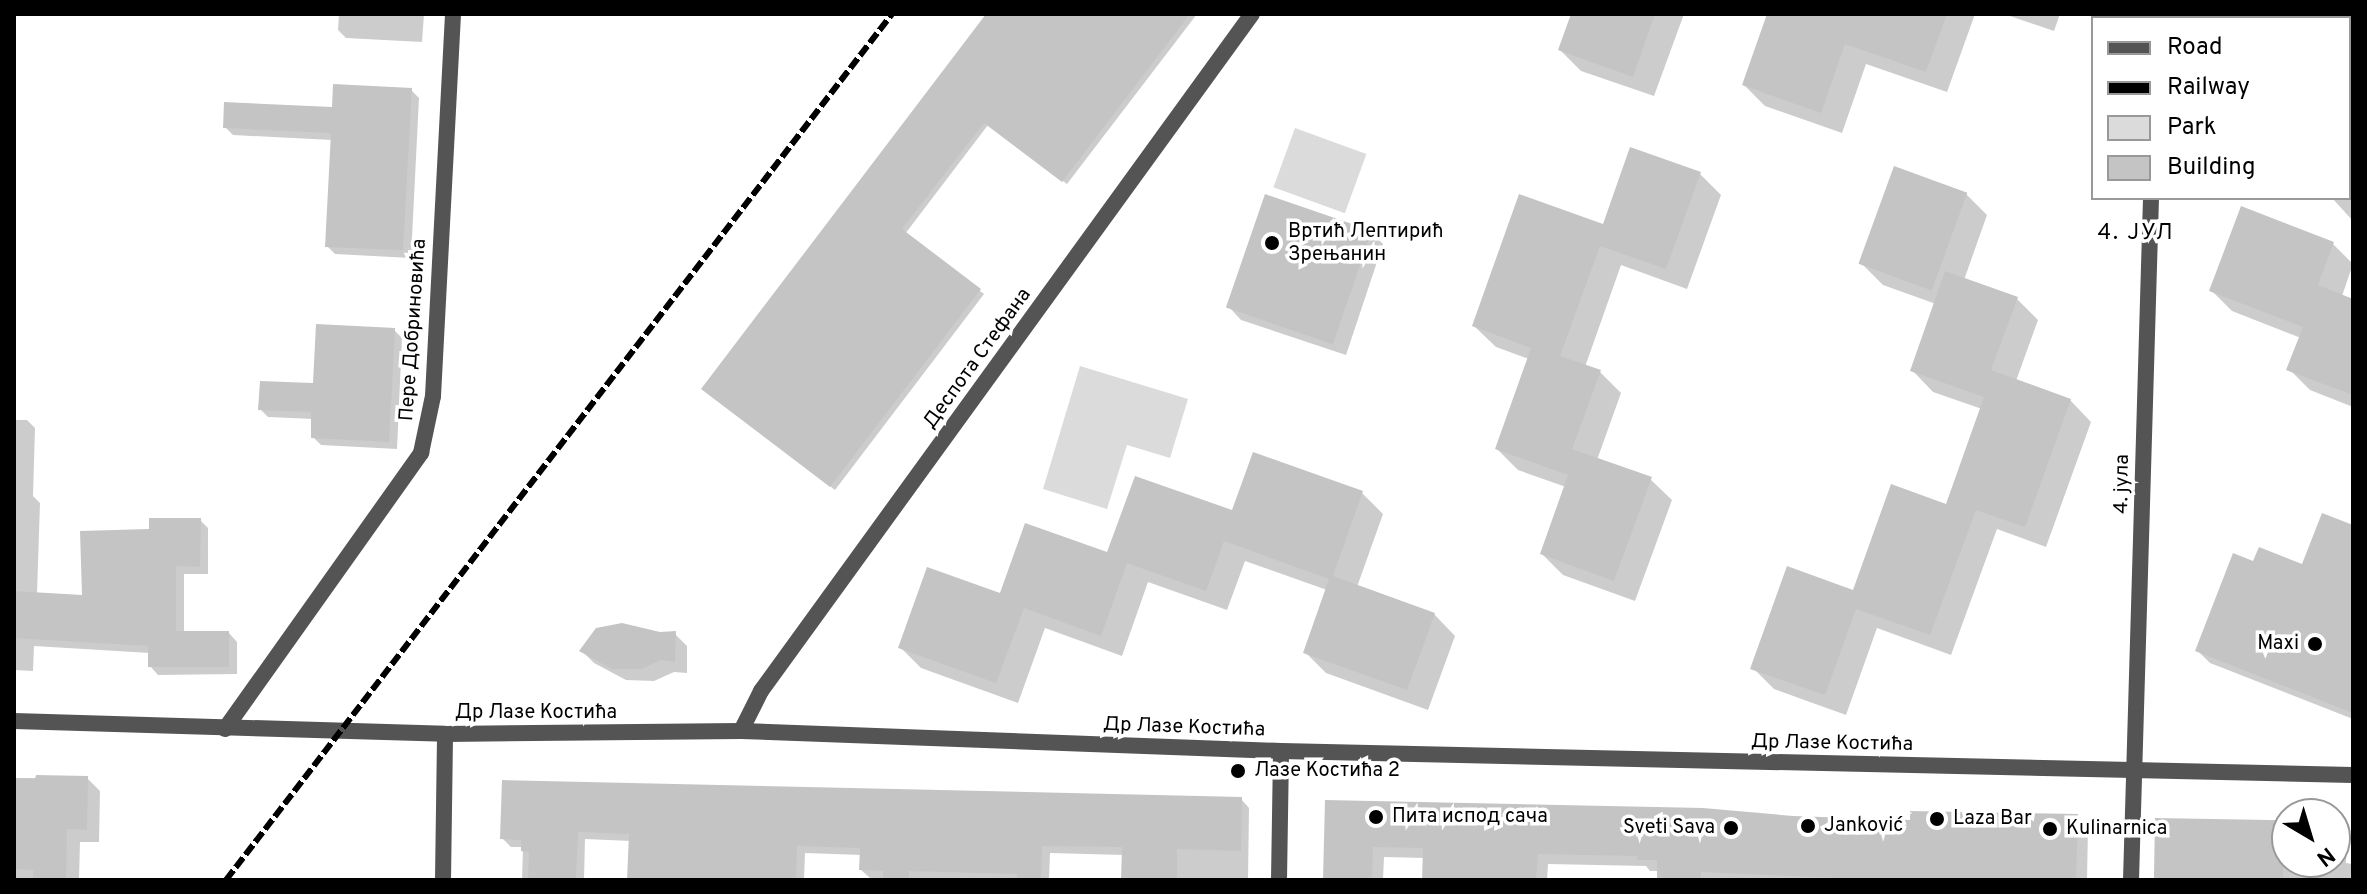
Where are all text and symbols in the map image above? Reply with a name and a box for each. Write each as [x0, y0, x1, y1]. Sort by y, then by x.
legend [2091, 16, 2351, 200]
text: Road [2167, 33, 2223, 63]
text: Railway [2167, 73, 2250, 103]
text: Park [2167, 113, 2217, 143]
text: Building [2167, 153, 2256, 183]
place label: Вртић Лептирић Зрењанин [1288, 220, 1444, 267]
district label: 4. ЈУЛ [2097, 221, 2175, 247]
marker: Вртић Лептирић Зрењанин [1263, 234, 1281, 252]
street label: Пере Добриновића [396, 238, 432, 422]
street label: Деспота Стефана [919, 284, 1037, 434]
street label: 4. јула [2110, 454, 2136, 514]
place label: Maxi [2257, 632, 2299, 656]
marker: Maxi [2306, 635, 2324, 653]
street label: Др Лазе Костића [455, 701, 617, 725]
street label: Др Лазе Костића [1102, 713, 1266, 743]
street label: Др Лазе Костића [1751, 731, 1913, 757]
place label: Лазе Костића 2 [1254, 759, 1400, 783]
marker: Лазе Костића 2 [1229, 762, 1247, 780]
north arrow [2271, 798, 2351, 878]
place label: Пита испод сача [1392, 805, 1548, 829]
place label: Laza Bar [1953, 807, 2032, 831]
marker: Пита испод сача [1367, 808, 1385, 826]
marker: Laza Bar [1928, 810, 1946, 828]
place label: Janković [1824, 814, 1903, 838]
place label: Sveti Sava [1623, 816, 1715, 840]
marker: Janković [1799, 817, 1817, 835]
place label: Kulinarnica [2066, 817, 2167, 841]
marker: Sveti Sava [1722, 819, 1740, 837]
marker: Kulinarnica [2041, 820, 2059, 838]
text: N [2310, 840, 2339, 871]

